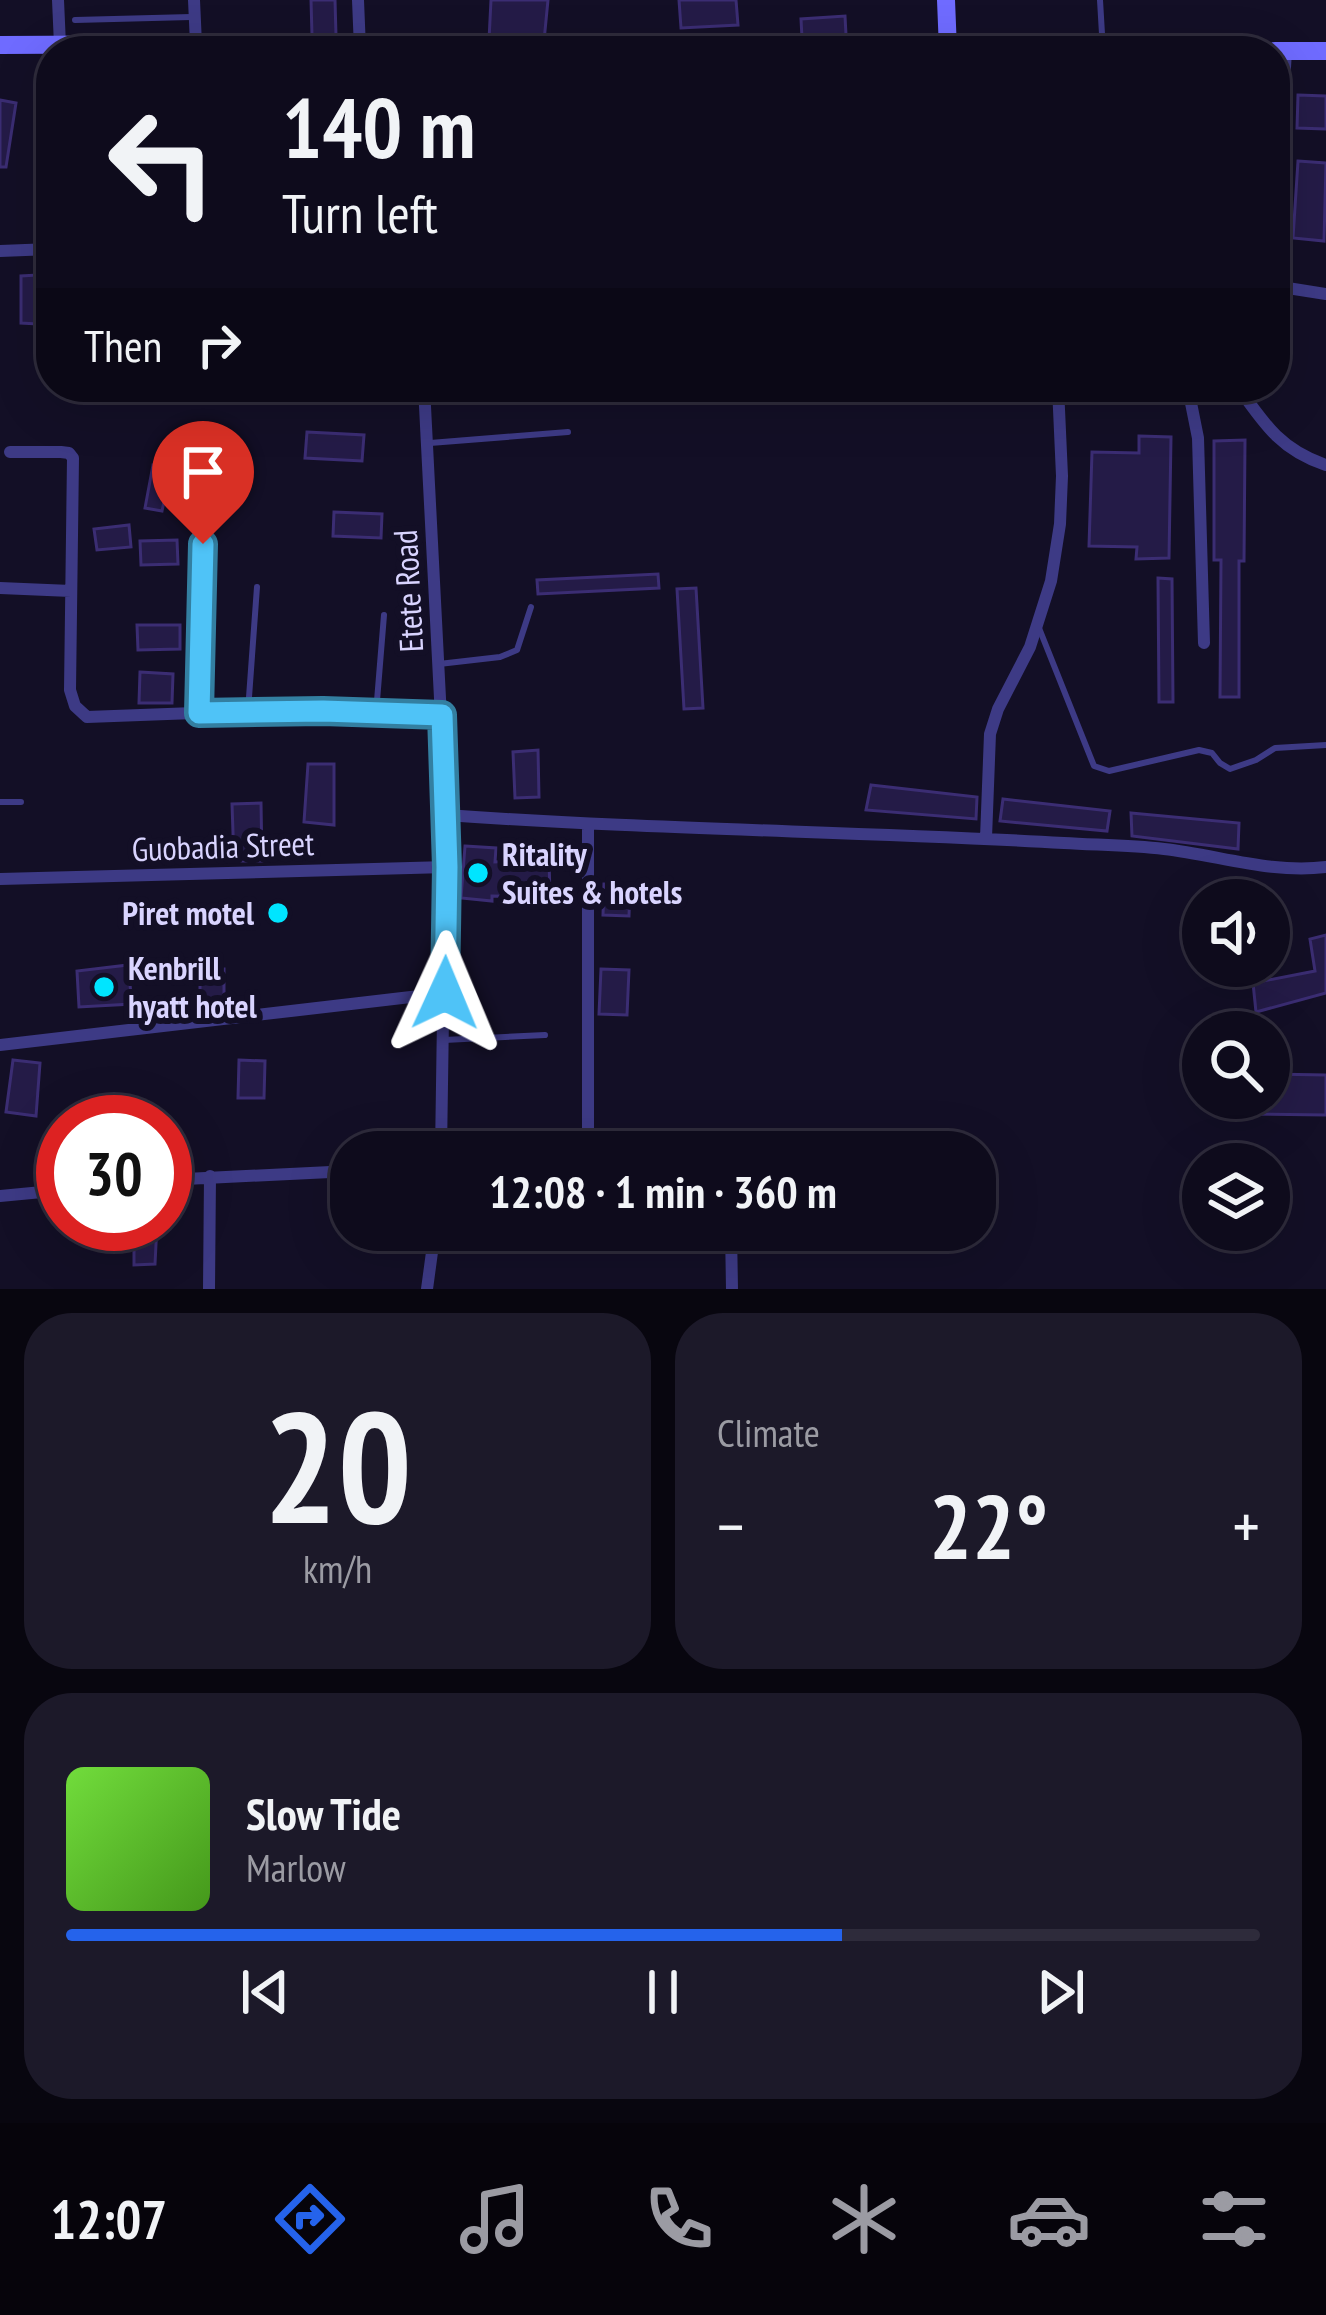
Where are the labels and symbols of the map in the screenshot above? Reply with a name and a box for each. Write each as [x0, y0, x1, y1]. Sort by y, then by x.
pin [152, 421, 254, 544]
street label: Etete Road [383, 529, 432, 653]
street label: Guobadia Street [131, 821, 315, 870]
place label: Ritality Suites & hotels [502, 832, 682, 913]
marker: Ritality Suites & hotels [465, 860, 491, 886]
place label: Piret motel [122, 891, 255, 934]
marker: Piret motel [265, 900, 291, 926]
position arrow [382, 930, 508, 1056]
place label: Kenbrill hyatt hotel [128, 946, 258, 1027]
marker: Kenbrill hyatt hotel [91, 974, 117, 1000]
speed limit sign: 30 [36, 1095, 192, 1251]

